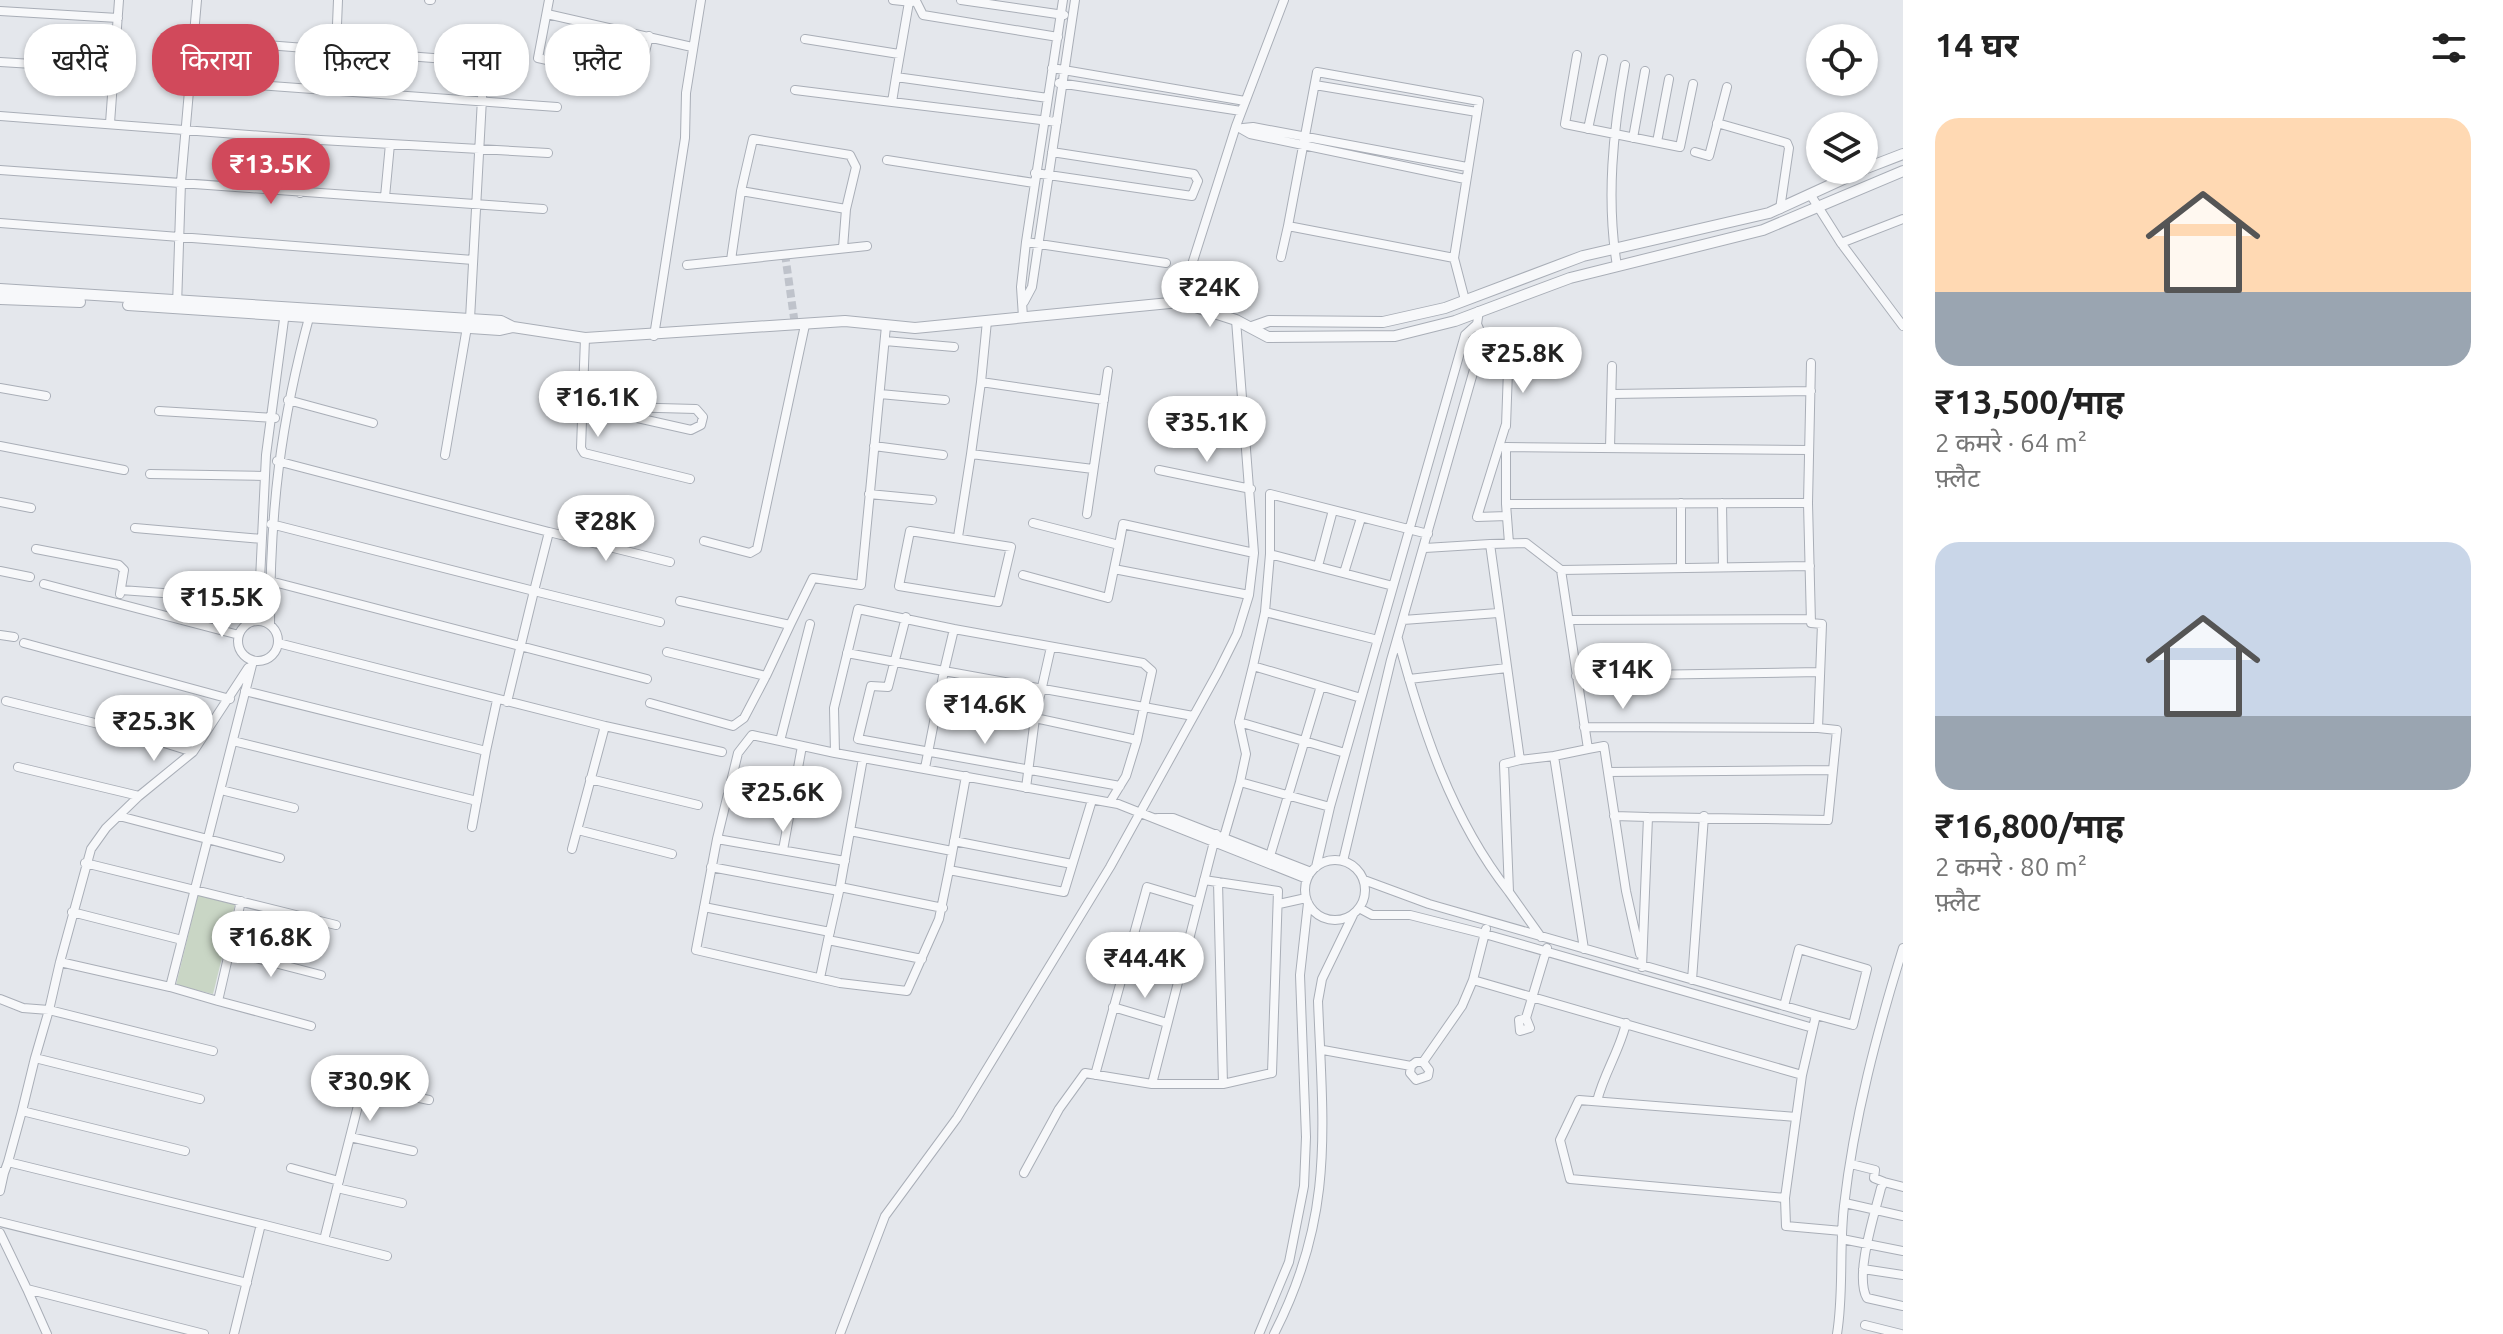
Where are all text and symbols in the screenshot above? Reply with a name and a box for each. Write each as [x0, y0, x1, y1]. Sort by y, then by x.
chip: खरीदें [24, 24, 136, 96]
chip: किराया [152, 24, 279, 96]
chip: फ़िल्टर [295, 24, 418, 96]
chip: नया [434, 24, 529, 96]
chip: फ़्लैट [545, 24, 650, 96]
map controls [1806, 24, 1878, 184]
button: locate [1806, 24, 1878, 96]
text: 14 घर [1935, 25, 2018, 63]
icon: filters [2427, 26, 2471, 70]
button: layers [1806, 112, 1878, 184]
pin: ₹13.5K [206, 138, 336, 206]
text: ₹13.5K [230, 149, 312, 178]
icon: home [2131, 170, 2275, 314]
pin: ₹24K [1163, 261, 1257, 329]
text: ₹24K [1179, 272, 1241, 301]
pin: ₹25.8K [1458, 327, 1588, 395]
text: ₹25.8K [1482, 338, 1564, 367]
pin: ₹16.1K [533, 371, 663, 439]
text: ₹16.1K [557, 382, 639, 411]
text: ₹13,500/माह [1935, 382, 2124, 420]
pin: ₹35.1K [1142, 396, 1272, 464]
text: ₹35.1K [1166, 407, 1248, 436]
text: 2 कमरे · 64 m² [1935, 428, 2087, 457]
text: फ़्लैट [1935, 463, 1980, 492]
pin: ₹28K [559, 495, 653, 563]
text: ₹28K [575, 506, 637, 535]
pin: ₹15.5K [157, 571, 287, 639]
text: ₹15.5K [181, 582, 263, 611]
icon: home [2131, 594, 2275, 738]
pin: ₹14K [1576, 643, 1670, 711]
text: ₹14K [1592, 654, 1654, 683]
pin: ₹14.6K [920, 678, 1050, 746]
text: ₹14.6K [944, 689, 1026, 718]
pin: ₹25.3K [89, 695, 219, 763]
text: ₹25.3K [113, 706, 195, 735]
pin: ₹25.6K [718, 766, 848, 834]
text: ₹25.6K [742, 777, 824, 806]
text: ₹16,800/माह [1935, 806, 2124, 844]
text: 2 कमरे · 80 m² [1935, 852, 2087, 881]
text: फ़्लैट [1935, 887, 1980, 916]
pin: ₹16.8K [206, 911, 336, 979]
text: ₹16.8K [230, 922, 312, 951]
pin: ₹44.4K [1080, 932, 1210, 1000]
text: ₹44.4K [1104, 943, 1186, 972]
pin: ₹30.9K [305, 1055, 435, 1123]
text: ₹30.9K [329, 1066, 411, 1095]

